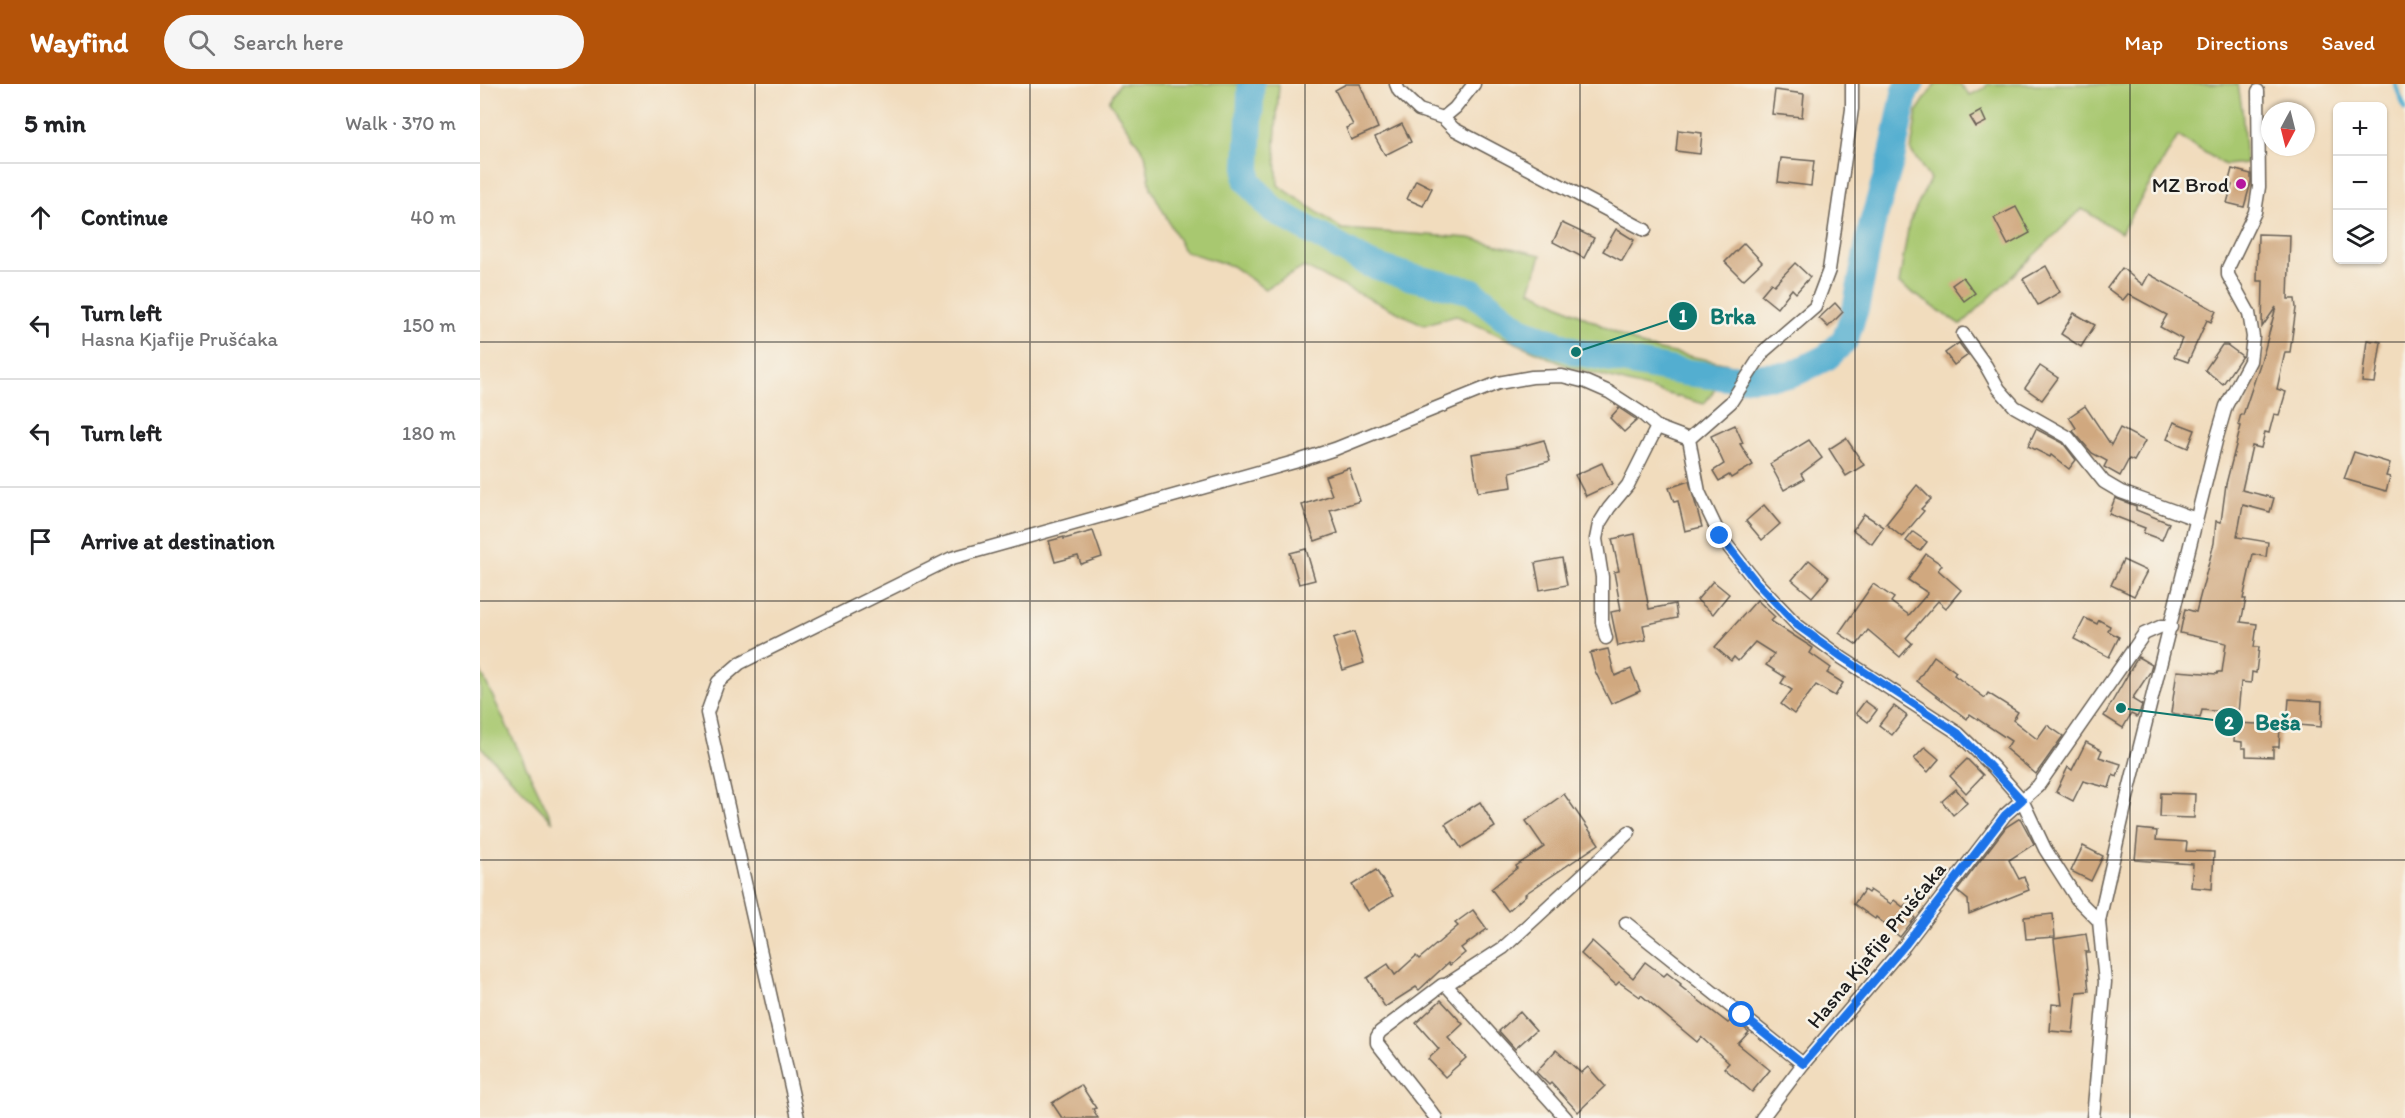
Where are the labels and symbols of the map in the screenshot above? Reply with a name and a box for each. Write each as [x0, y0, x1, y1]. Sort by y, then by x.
north arrow [2261, 102, 2315, 156]
place label: MZ Brod [2152, 172, 2229, 197]
marker: MZ Brod [2234, 177, 2248, 191]
callout: Brka [1668, 296, 1768, 336]
text: Brka [1710, 303, 1756, 330]
text: 1 [1679, 305, 1688, 327]
route end [1706, 522, 1732, 548]
callout: Beša [2214, 702, 2313, 742]
text: Beša [2255, 709, 2301, 736]
text: 2 [2224, 712, 2234, 734]
street label: Hasna Kjafije Prušćaka [1801, 857, 1951, 1033]
route start [1728, 1001, 1754, 1027]

